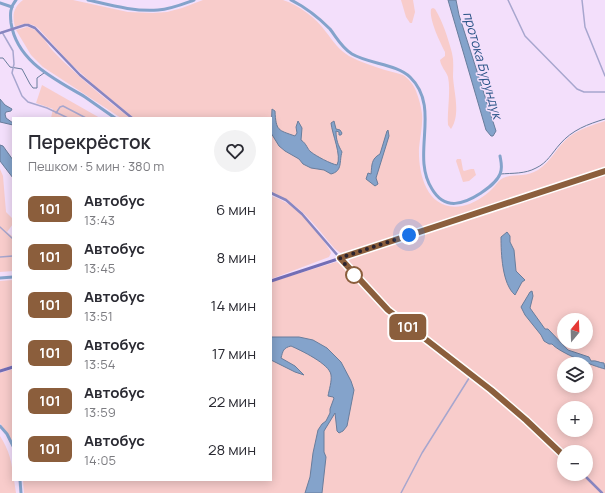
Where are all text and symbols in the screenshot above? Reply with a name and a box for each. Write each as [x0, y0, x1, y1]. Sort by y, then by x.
water label: протока Бурундук [459, 9, 508, 123]
text: Перекрёсток [28, 129, 151, 155]
button: heart [214, 130, 256, 172]
text: Пешком · 5 мин · 380 m [28, 157, 164, 175]
text: Автобус [84, 190, 145, 211]
text: 101 [39, 199, 61, 218]
text: 6 мин [216, 199, 256, 220]
text: 13:43 [84, 211, 115, 229]
your location [399, 225, 419, 245]
text: Автобус [84, 238, 145, 259]
text: 101 [39, 247, 61, 266]
text: 8 мин [217, 247, 256, 268]
text: 13:45 [84, 259, 115, 277]
unlabelled marker [345, 266, 363, 284]
text: Автобус [84, 286, 145, 307]
text: 101 [39, 295, 61, 314]
text: 14 мин [211, 295, 256, 316]
text: 13:51 [84, 307, 113, 325]
north arrow [557, 313, 593, 349]
map controls [557, 313, 593, 481]
line badge: 101 [385, 314, 431, 340]
text: 101 [397, 317, 419, 336]
text: Автобус [84, 334, 145, 355]
text: 101 [39, 343, 61, 362]
text: 17 мин [212, 343, 256, 364]
text: 13:54 [84, 355, 115, 373]
button: layers [557, 357, 593, 393]
text: Автобус [84, 382, 145, 403]
text: 101 [39, 391, 61, 410]
text: 22 мин [208, 391, 256, 412]
button: + [557, 401, 593, 437]
text: 13:59 [84, 403, 116, 421]
text: Автобус [84, 430, 145, 451]
text: 101 [39, 439, 61, 458]
text: 28 мин [208, 439, 256, 460]
button: − [557, 445, 593, 481]
text: 14:05 [84, 451, 116, 469]

